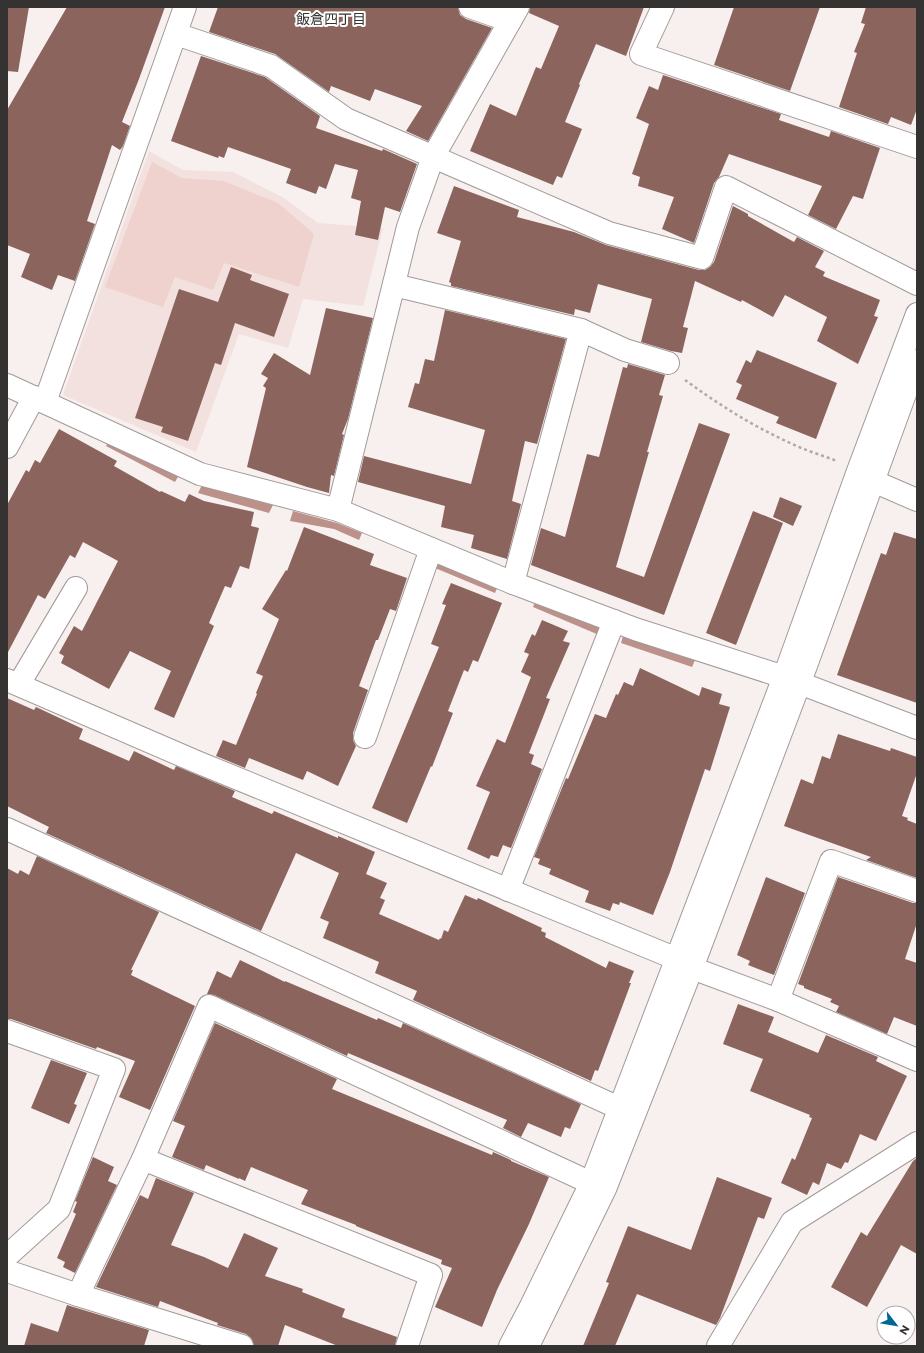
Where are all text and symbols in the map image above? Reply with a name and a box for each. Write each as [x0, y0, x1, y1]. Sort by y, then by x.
district label: 飯倉四丁目 [296, 10, 366, 28]
north arrow [876, 1305, 916, 1345]
text: N [896, 1323, 913, 1338]

